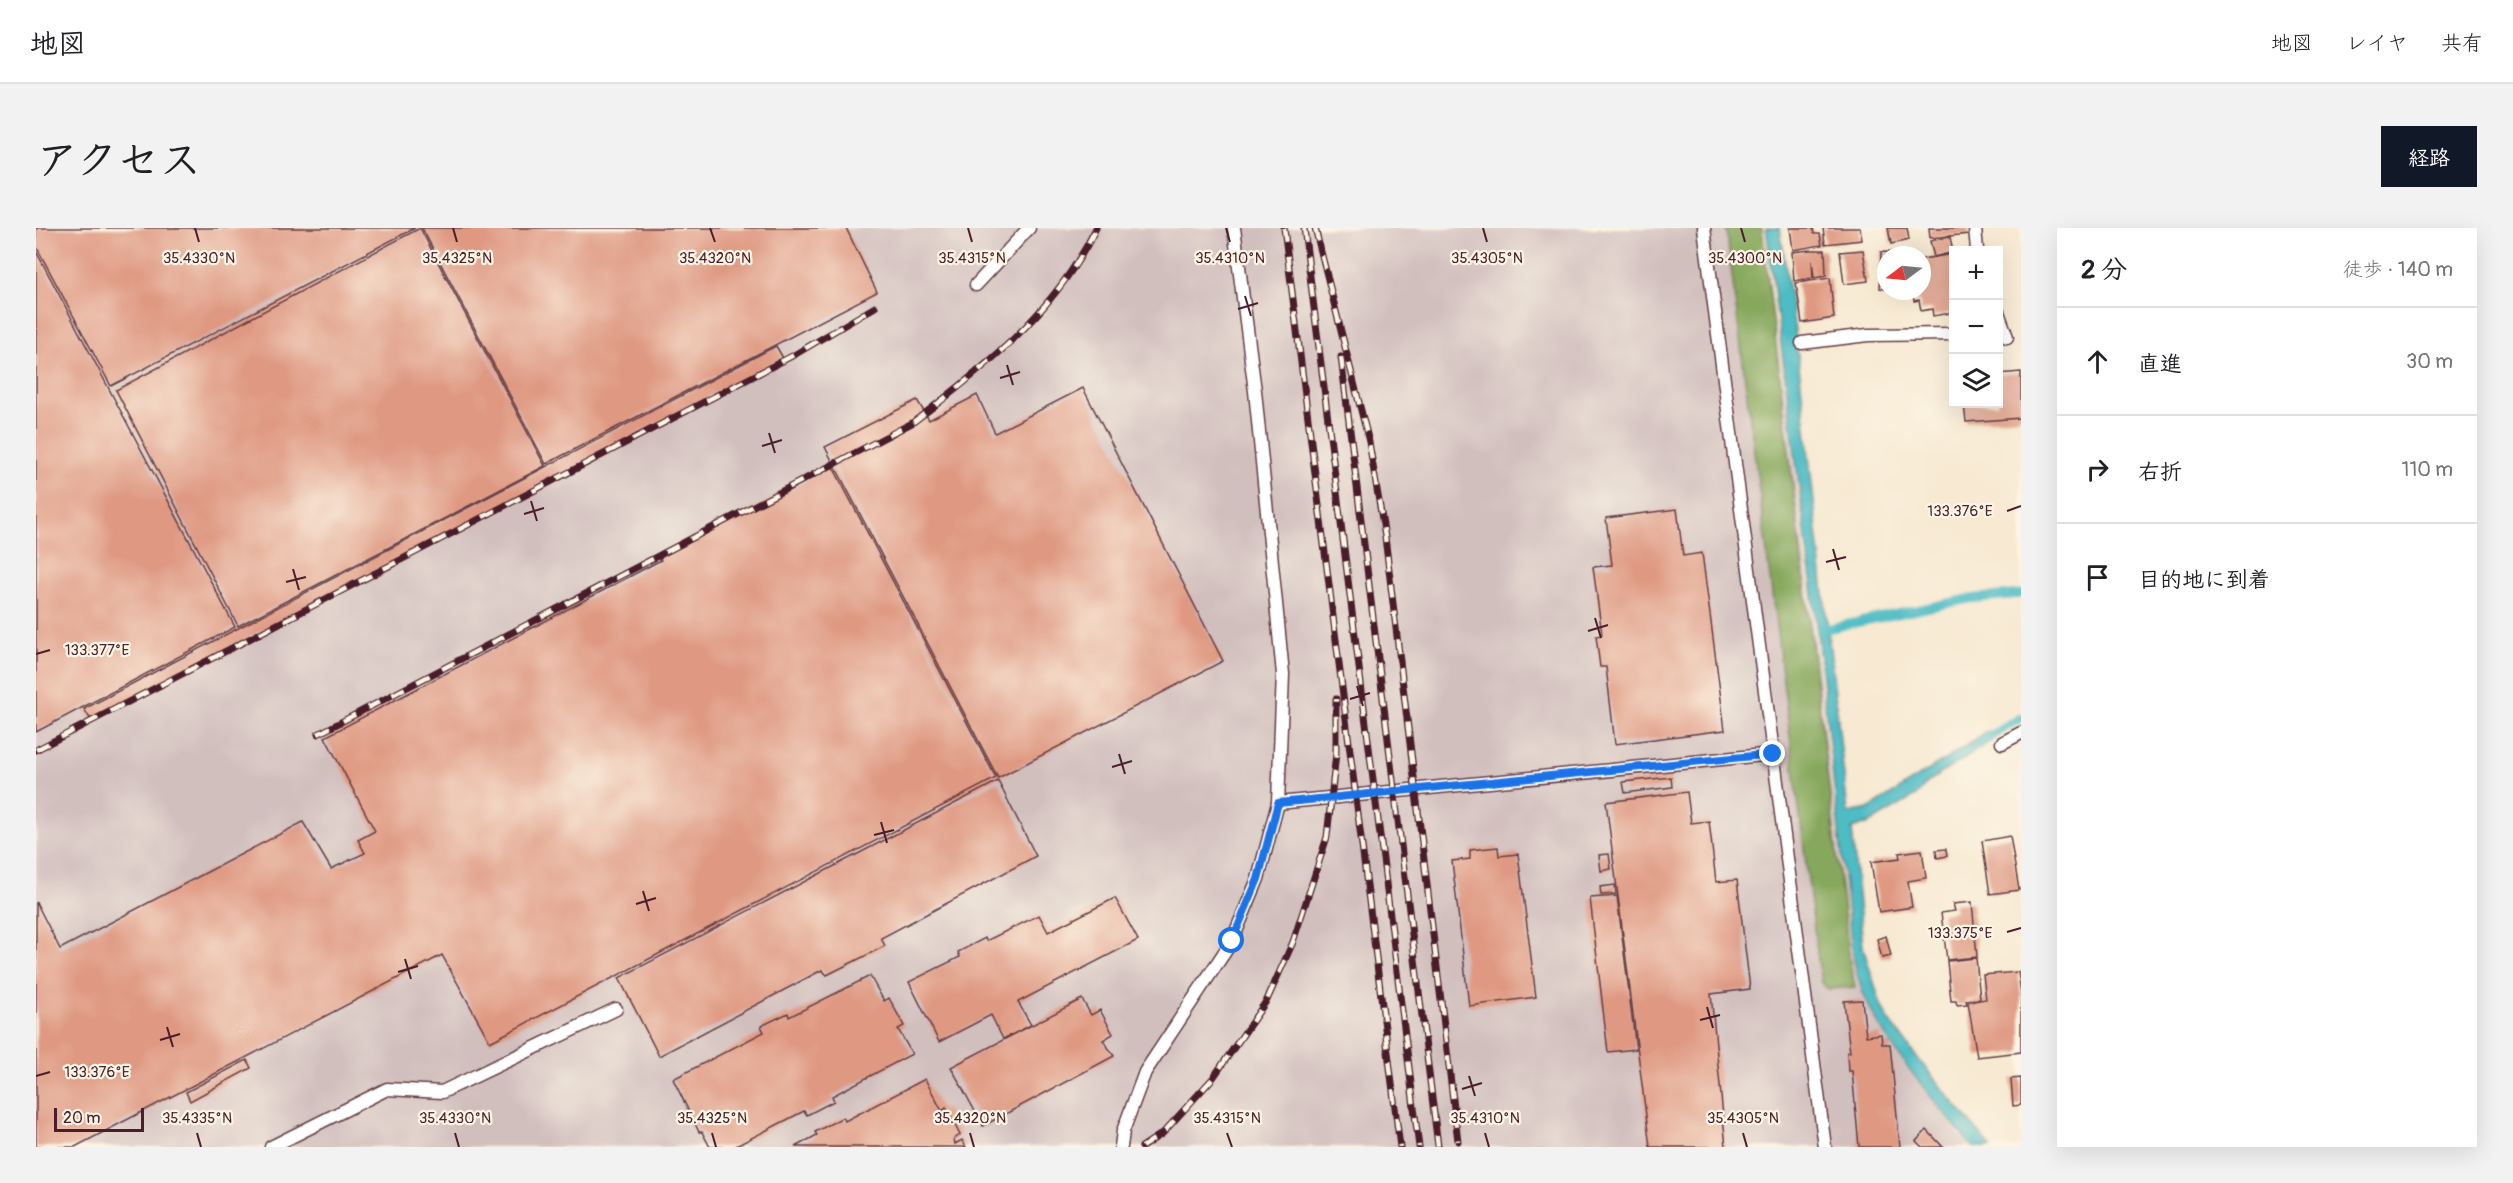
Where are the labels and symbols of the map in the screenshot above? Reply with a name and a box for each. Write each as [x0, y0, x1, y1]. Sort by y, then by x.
north arrow [1877, 246, 1931, 300]
text: 35.4330°N [163, 249, 235, 268]
text: 35.4325°N [422, 249, 492, 268]
text: 35.4320°N [679, 249, 751, 268]
text: 35.4315°N [938, 249, 1006, 268]
text: 35.4310°N [1195, 249, 1265, 268]
text: 35.4305°N [1451, 249, 1523, 268]
text: 35.4300°N [1708, 249, 1782, 268]
text: 133.376°E [1927, 502, 1993, 521]
text: 133.377°E [65, 641, 129, 660]
route end [1759, 740, 1785, 766]
text: 133.375°E [1928, 924, 1993, 943]
route start [1218, 927, 1244, 953]
text: 133.376°E [64, 1063, 130, 1082]
scale bar [54, 1105, 144, 1132]
text: 35.4335°N [162, 1109, 232, 1128]
text: 35.4330°N [419, 1109, 491, 1128]
text: 35.4325°N [677, 1109, 747, 1128]
text: 35.4320°N [934, 1109, 1006, 1128]
text: 35.4315°N [1193, 1109, 1261, 1128]
text: 35.4310°N [1450, 1109, 1520, 1128]
text: 35.4305°N [1707, 1109, 1779, 1128]

